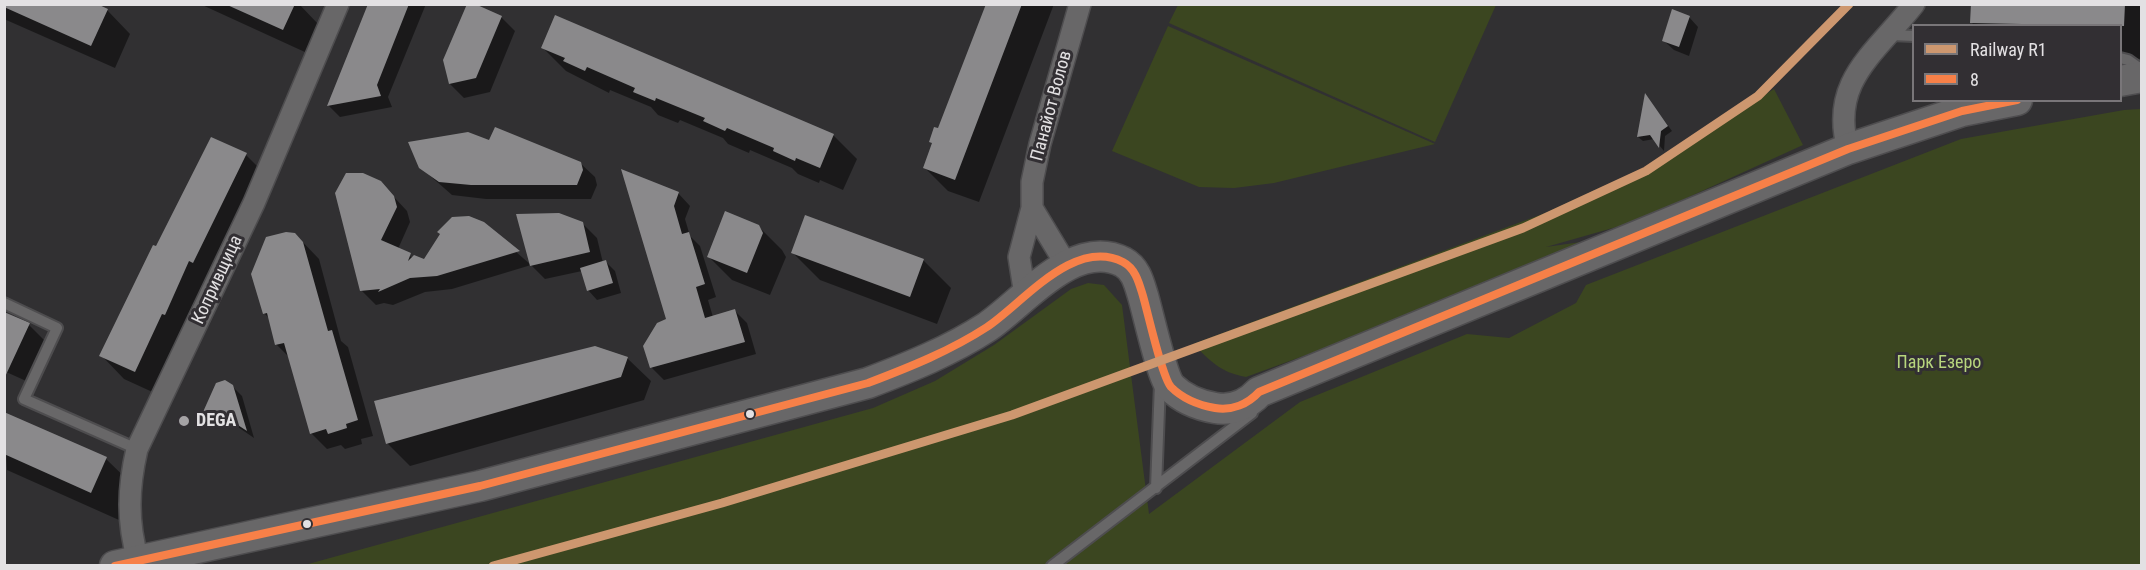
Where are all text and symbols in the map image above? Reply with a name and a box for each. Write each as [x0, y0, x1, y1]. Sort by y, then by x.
legend [1912, 24, 2122, 102]
text: Railway R1 [1970, 39, 2047, 60]
street label: Панайот Волов [1027, 48, 1077, 164]
text: 8 [1970, 69, 1979, 90]
street label: Копривщица [188, 232, 248, 328]
park label: Парк Езеро [1897, 352, 1981, 374]
unlabelled marker [744, 408, 756, 420]
place label: DEGA [196, 410, 236, 432]
marker: DEGA [177, 414, 191, 428]
unlabelled marker [301, 518, 313, 530]

